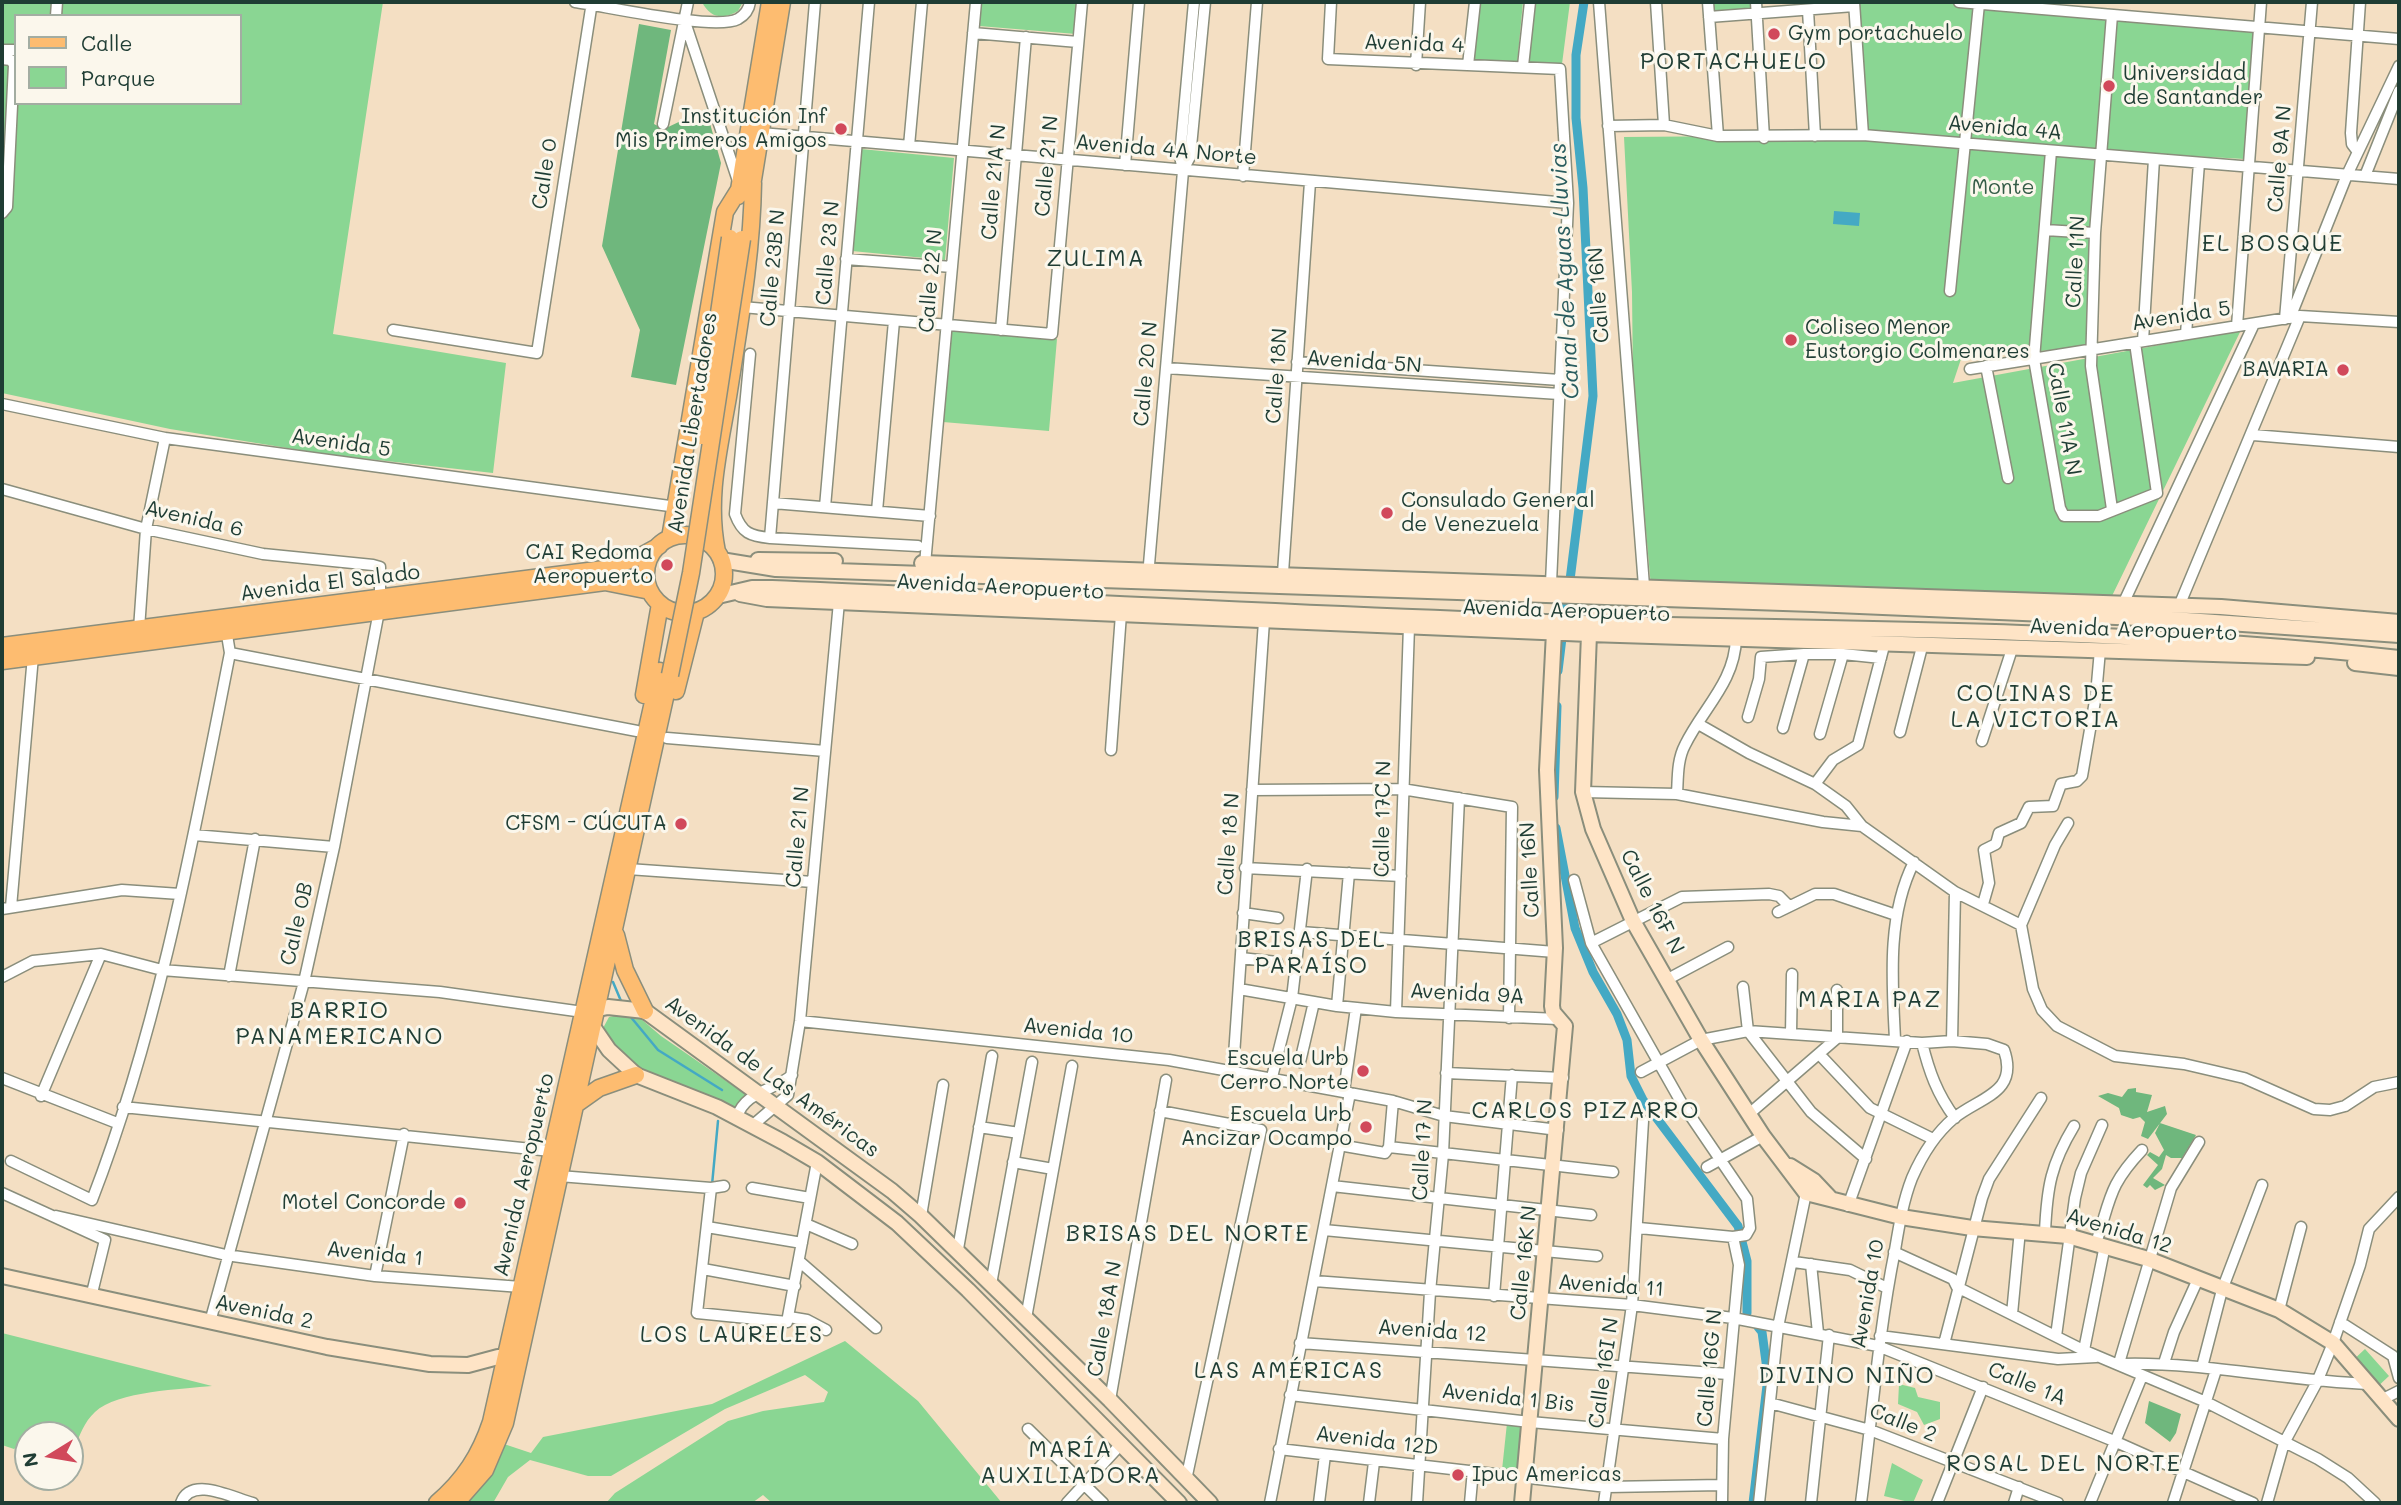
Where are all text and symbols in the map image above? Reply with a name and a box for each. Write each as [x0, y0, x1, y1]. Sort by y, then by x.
legend [14, 14, 242, 105]
place label: Gym portachuelo [1788, 21, 1963, 47]
marker: Gym portachuelo [1766, 26, 1782, 42]
text: Calle [81, 29, 133, 56]
street label: Avenida 4 [1364, 30, 1464, 58]
district label: PORTACHUELO [1641, 48, 1827, 76]
place label: Universidad de Santander [2123, 61, 2263, 111]
text: Parque [81, 64, 155, 91]
marker: Universidad de Santander [2101, 78, 2117, 94]
place label: Institución Inf Mis Primeros Amigos [615, 104, 827, 154]
street label: Calle 9A N [2263, 104, 2297, 214]
street label: Avenida 4A [1947, 110, 2063, 146]
street label: Calle 21 N [1030, 114, 1064, 218]
marker: Institución Inf Mis Primeros Amigos [833, 121, 849, 137]
street label: Calle 21A N [976, 123, 1012, 241]
street label: Avenida 4A Norte [1074, 130, 1258, 170]
street label: Calle 0 [527, 137, 563, 211]
water label: Canal de Aguas Lluvias [1544, 142, 1586, 400]
park label: Monte [1971, 175, 2035, 201]
street label: Calle 23 N [811, 200, 845, 306]
street label: Calle 23B N [755, 208, 791, 328]
street label: Calle 11N [2061, 215, 2091, 309]
street label: Calle 22 N [914, 228, 948, 334]
district label: EL BOSQUE [2203, 230, 2343, 258]
district label: ZULIMA [1047, 245, 1145, 273]
street label: Calle 16N [1583, 246, 1615, 344]
street label: Avenida 5 [2130, 296, 2232, 336]
street label: Avenida Libertadores [663, 310, 723, 536]
place label: Coliseo Menor Eustorgio Colmenares [1805, 315, 2030, 365]
street label: Calle 20 N [1129, 320, 1163, 428]
street label: Calle 18N [1261, 327, 1293, 425]
marker: Coliseo Menor Eustorgio Colmenares [1783, 332, 1799, 348]
street label: Avenida 5N [1306, 345, 1422, 379]
place label: BAVARIA [2243, 357, 2329, 383]
street label: Calle 11A N [2042, 361, 2086, 477]
marker: BAVARIA [2335, 362, 2351, 378]
street label: Avenida 5 [290, 424, 392, 462]
place label: Consulado General de Venezuela [1401, 488, 1595, 538]
street label: Avenida 6 [142, 495, 246, 543]
marker: Consulado General de Venezuela [1379, 505, 1395, 521]
place label: CAI Redoma Aeropuerto [526, 540, 653, 590]
marker: CAI Redoma Aeropuerto [659, 557, 675, 573]
street label: Avenida El Salado [239, 559, 421, 607]
street label: Avenida Aeropuerto [896, 569, 1104, 605]
street label: Avenida Aeropuerto [1462, 595, 1670, 627]
street label: Avenida Aeropuerto [2029, 614, 2237, 646]
district label: COLINAS DE LA VICTORIA [1952, 680, 2120, 734]
street label: Calle 17C N [1369, 760, 1397, 878]
street label: Calle 21 N [781, 785, 815, 889]
street label: Calle 18 N [1213, 792, 1245, 896]
place label: CFSM - CÚCUTA [505, 811, 667, 837]
marker: CFSM - CÚCUTA [673, 816, 689, 832]
street label: Calle 16N [1515, 821, 1545, 919]
street label: Calle 16F N [1615, 845, 1689, 959]
street label: Calle 0B [275, 880, 319, 968]
district label: BRISAS DEL PARAÍSO [1239, 926, 1385, 980]
street label: Avenida 9A [1409, 978, 1525, 1010]
district label: MARIA PAZ [1799, 986, 1941, 1014]
street label: Avenida de Las Américas [660, 991, 884, 1163]
district label: BARRIO PANAMERICANO [237, 997, 443, 1051]
street label: Avenida 10 [1022, 1013, 1134, 1049]
place label: Escuela Urb Cerro Norte [1220, 1046, 1349, 1096]
marker: Escuela Urb Cerro Norte [1355, 1063, 1371, 1079]
street label: Avenida Aeropuerto [488, 1071, 560, 1279]
district label: CARLOS PIZARRO [1473, 1097, 1699, 1125]
street label: Calle 17 N [1408, 1099, 1438, 1201]
place label: Escuela Urb Ancizar Ocampo [1181, 1102, 1352, 1152]
marker: Escuela Urb Ancizar Ocampo [1358, 1119, 1374, 1135]
place label: Motel Concorde [282, 1190, 446, 1216]
marker: Motel Concorde [452, 1195, 468, 1211]
street label: Avenida 12 [2063, 1203, 2175, 1259]
street label: Calle 16K N [1505, 1204, 1543, 1322]
district label: BRISAS DEL NORTE [1068, 1220, 1308, 1248]
street label: Avenida 1 [325, 1236, 425, 1272]
street label: Avenida 10 [1846, 1238, 1890, 1350]
street label: Calle 18A N [1082, 1259, 1128, 1379]
street label: Avenida 11 [1557, 1270, 1665, 1302]
street label: Avenida 2 [213, 1289, 315, 1335]
street label: Calle 16G N [1692, 1308, 1728, 1428]
street label: Avenida 12 [1377, 1315, 1487, 1347]
street label: Calle 16I N [1584, 1316, 1624, 1430]
district label: LOS LAURELES [641, 1321, 823, 1349]
district label: LAS AMÉRICAS [1196, 1357, 1382, 1385]
street label: Calle 1A [1984, 1357, 2070, 1411]
district label: DIVINO NIÑO [1760, 1362, 1934, 1390]
street label: Avenida 1 Bis [1440, 1378, 1576, 1418]
street label: Calle 2 [1866, 1398, 1940, 1448]
north arrow [14, 1421, 84, 1491]
street label: Avenida 12D [1314, 1421, 1440, 1461]
district label: MARÍA AUXILIADORA [982, 1436, 1160, 1490]
text: N [16, 1450, 44, 1469]
district label: ROSAL DEL NORTE [1948, 1450, 2180, 1478]
place label: Ipuc Americas [1472, 1462, 1622, 1488]
marker: Ipuc Americas [1450, 1467, 1466, 1483]

